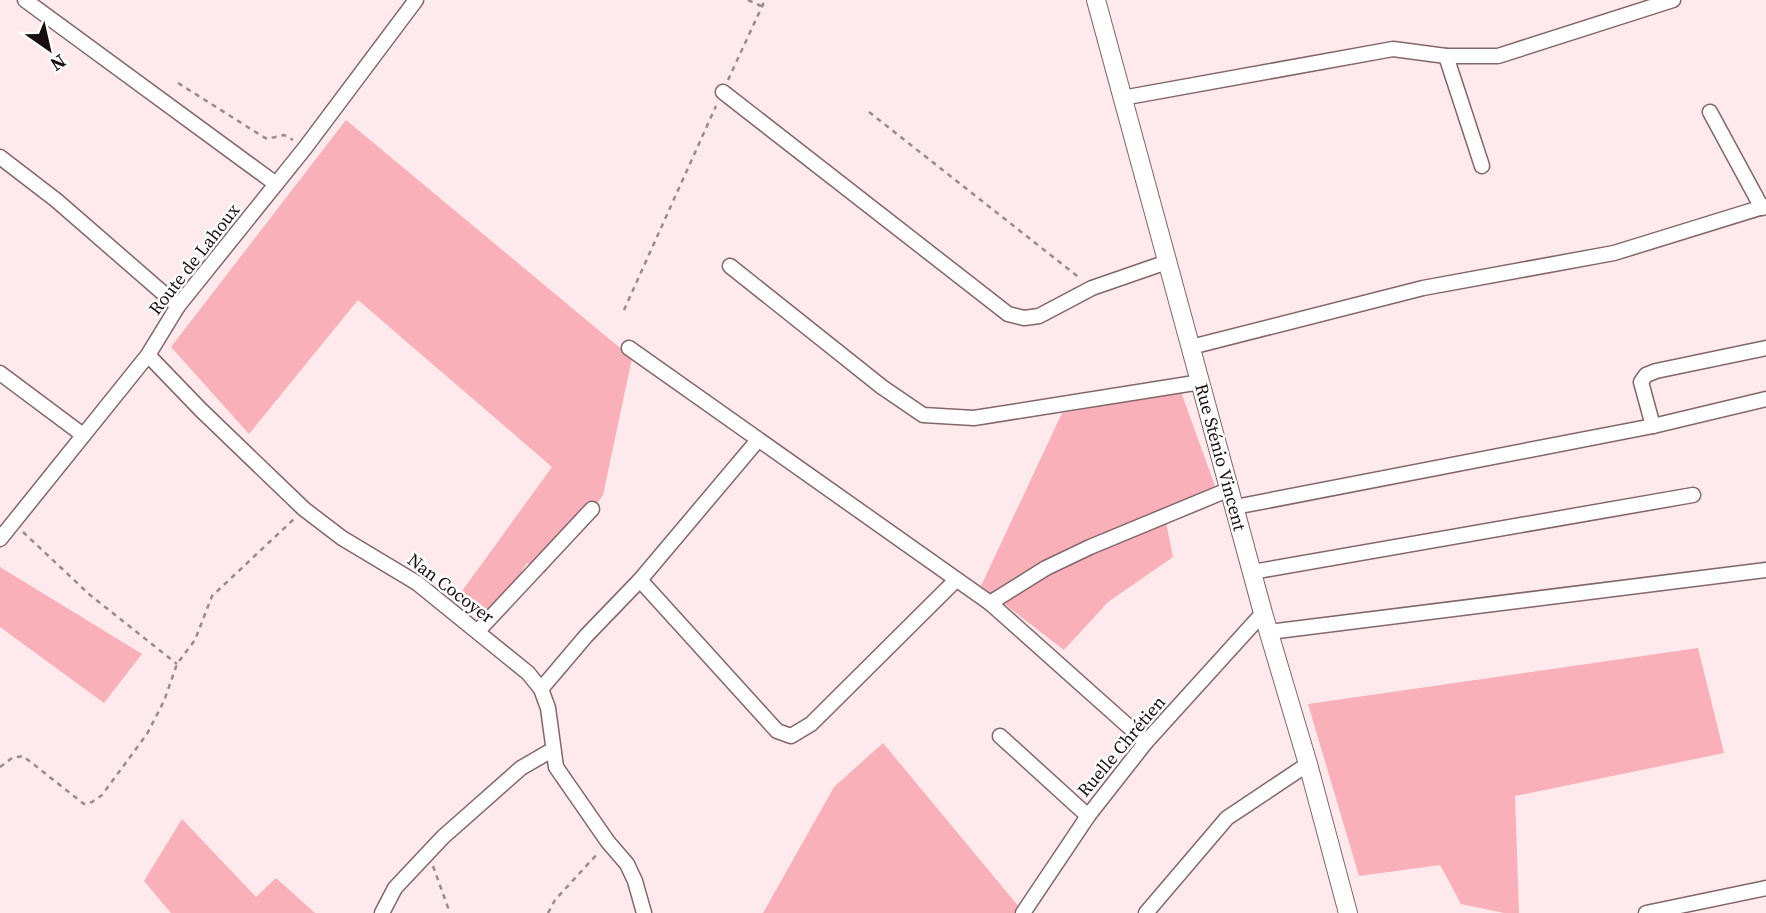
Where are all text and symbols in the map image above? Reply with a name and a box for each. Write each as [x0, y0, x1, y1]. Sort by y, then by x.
north arrow [14, 14, 84, 84]
text: N [45, 48, 72, 78]
street label: Route de Lahoux [143, 198, 246, 320]
street label: Rue Sténio Vincent [1189, 381, 1253, 534]
street label: Nan Cocoyer [403, 547, 500, 629]
street label: Ruelle Chrétien [1071, 690, 1171, 802]

